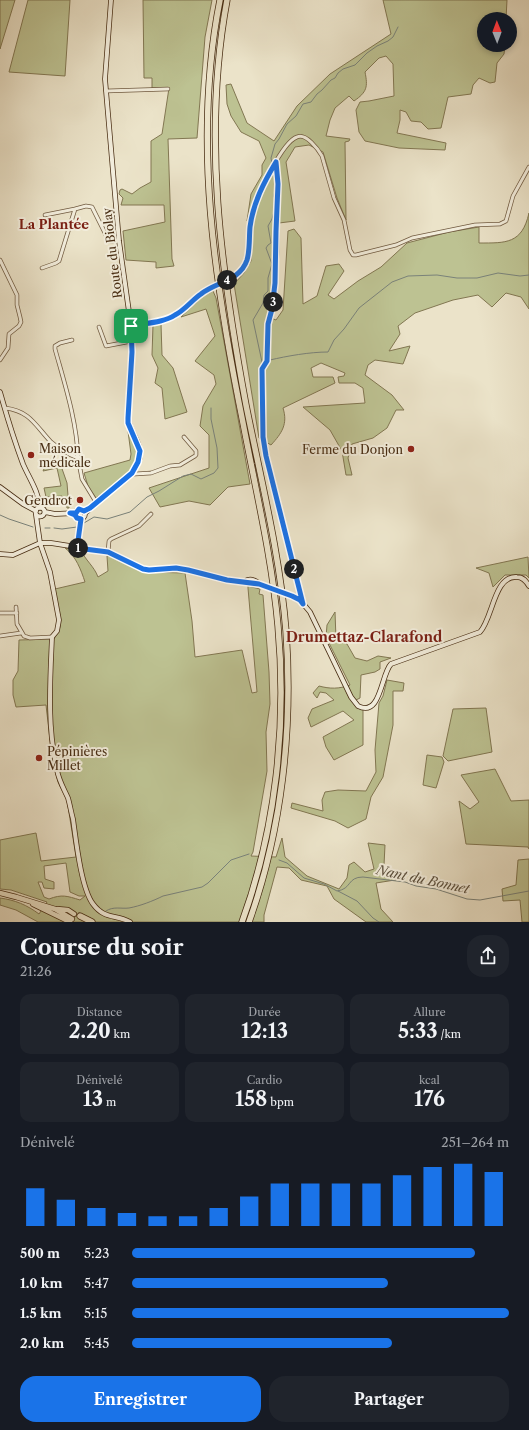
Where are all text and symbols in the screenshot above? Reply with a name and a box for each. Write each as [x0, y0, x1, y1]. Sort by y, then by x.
north arrow [477, 12, 517, 52]
map controls [477, 12, 517, 52]
street label: Route du Biolay [99, 207, 125, 299]
district label: La Plantée [19, 216, 89, 232]
pin: 4 [217, 270, 237, 290]
text: 4 [224, 273, 230, 287]
pin: 3 [263, 292, 283, 312]
text: 3 [270, 295, 276, 309]
pin [114, 309, 148, 343]
icon: arrive [120, 315, 142, 337]
place label: Maison médicale [39, 441, 91, 470]
place label: Ferme du Donjon [302, 442, 403, 457]
marker: Ferme du Donjon [406, 444, 416, 454]
marker: Maison médicale [26, 450, 36, 460]
place label: Gendrot [24, 493, 73, 508]
marker: Gendrot [75, 495, 85, 505]
pin: 1 [68, 538, 88, 558]
text: 1 [76, 541, 80, 555]
pin: 2 [284, 559, 304, 579]
text: 2 [291, 562, 297, 576]
district label: Drumettaz-Clarafond [286, 628, 443, 646]
place label: Pépinières Millet [47, 744, 107, 773]
marker: Pépinières Millet [34, 753, 44, 763]
water label: Nant du Bonnet [374, 861, 472, 897]
text: Course du soir [20, 934, 183, 961]
button: share [467, 935, 509, 977]
text: 21:26 [20, 963, 52, 979]
text: Distance [77, 1005, 122, 1019]
text: Durée [248, 1005, 281, 1019]
text: Allure [413, 1005, 446, 1019]
text: 2.20 [69, 1019, 111, 1043]
text: 12:13 [241, 1019, 288, 1043]
text: 5:33 [398, 1019, 438, 1043]
text: km [111, 1027, 130, 1041]
text: /km [438, 1027, 461, 1041]
text: Dénivelé [76, 1073, 123, 1087]
text: Cardio [247, 1073, 282, 1087]
text: kcal [419, 1073, 440, 1087]
text: 13 [83, 1087, 103, 1111]
text: 158 [235, 1087, 267, 1111]
text: 176 [414, 1087, 445, 1111]
text: m [103, 1095, 116, 1109]
text: bpm [267, 1095, 294, 1109]
text: Dénivelé [20, 1134, 75, 1150]
text: 251–264 m [441, 1134, 509, 1150]
text: 500 m [20, 1245, 60, 1261]
text: 5:23 [84, 1245, 109, 1261]
text: 1.0 km [20, 1275, 62, 1291]
text: 5:47 [84, 1275, 109, 1291]
text: 1.5 km [20, 1305, 61, 1321]
text: 5:15 [84, 1305, 107, 1321]
text: 2.0 km [20, 1335, 64, 1351]
text: 5:45 [84, 1335, 109, 1351]
button: Enregistrer [20, 1376, 261, 1422]
button: Partager [269, 1376, 509, 1422]

